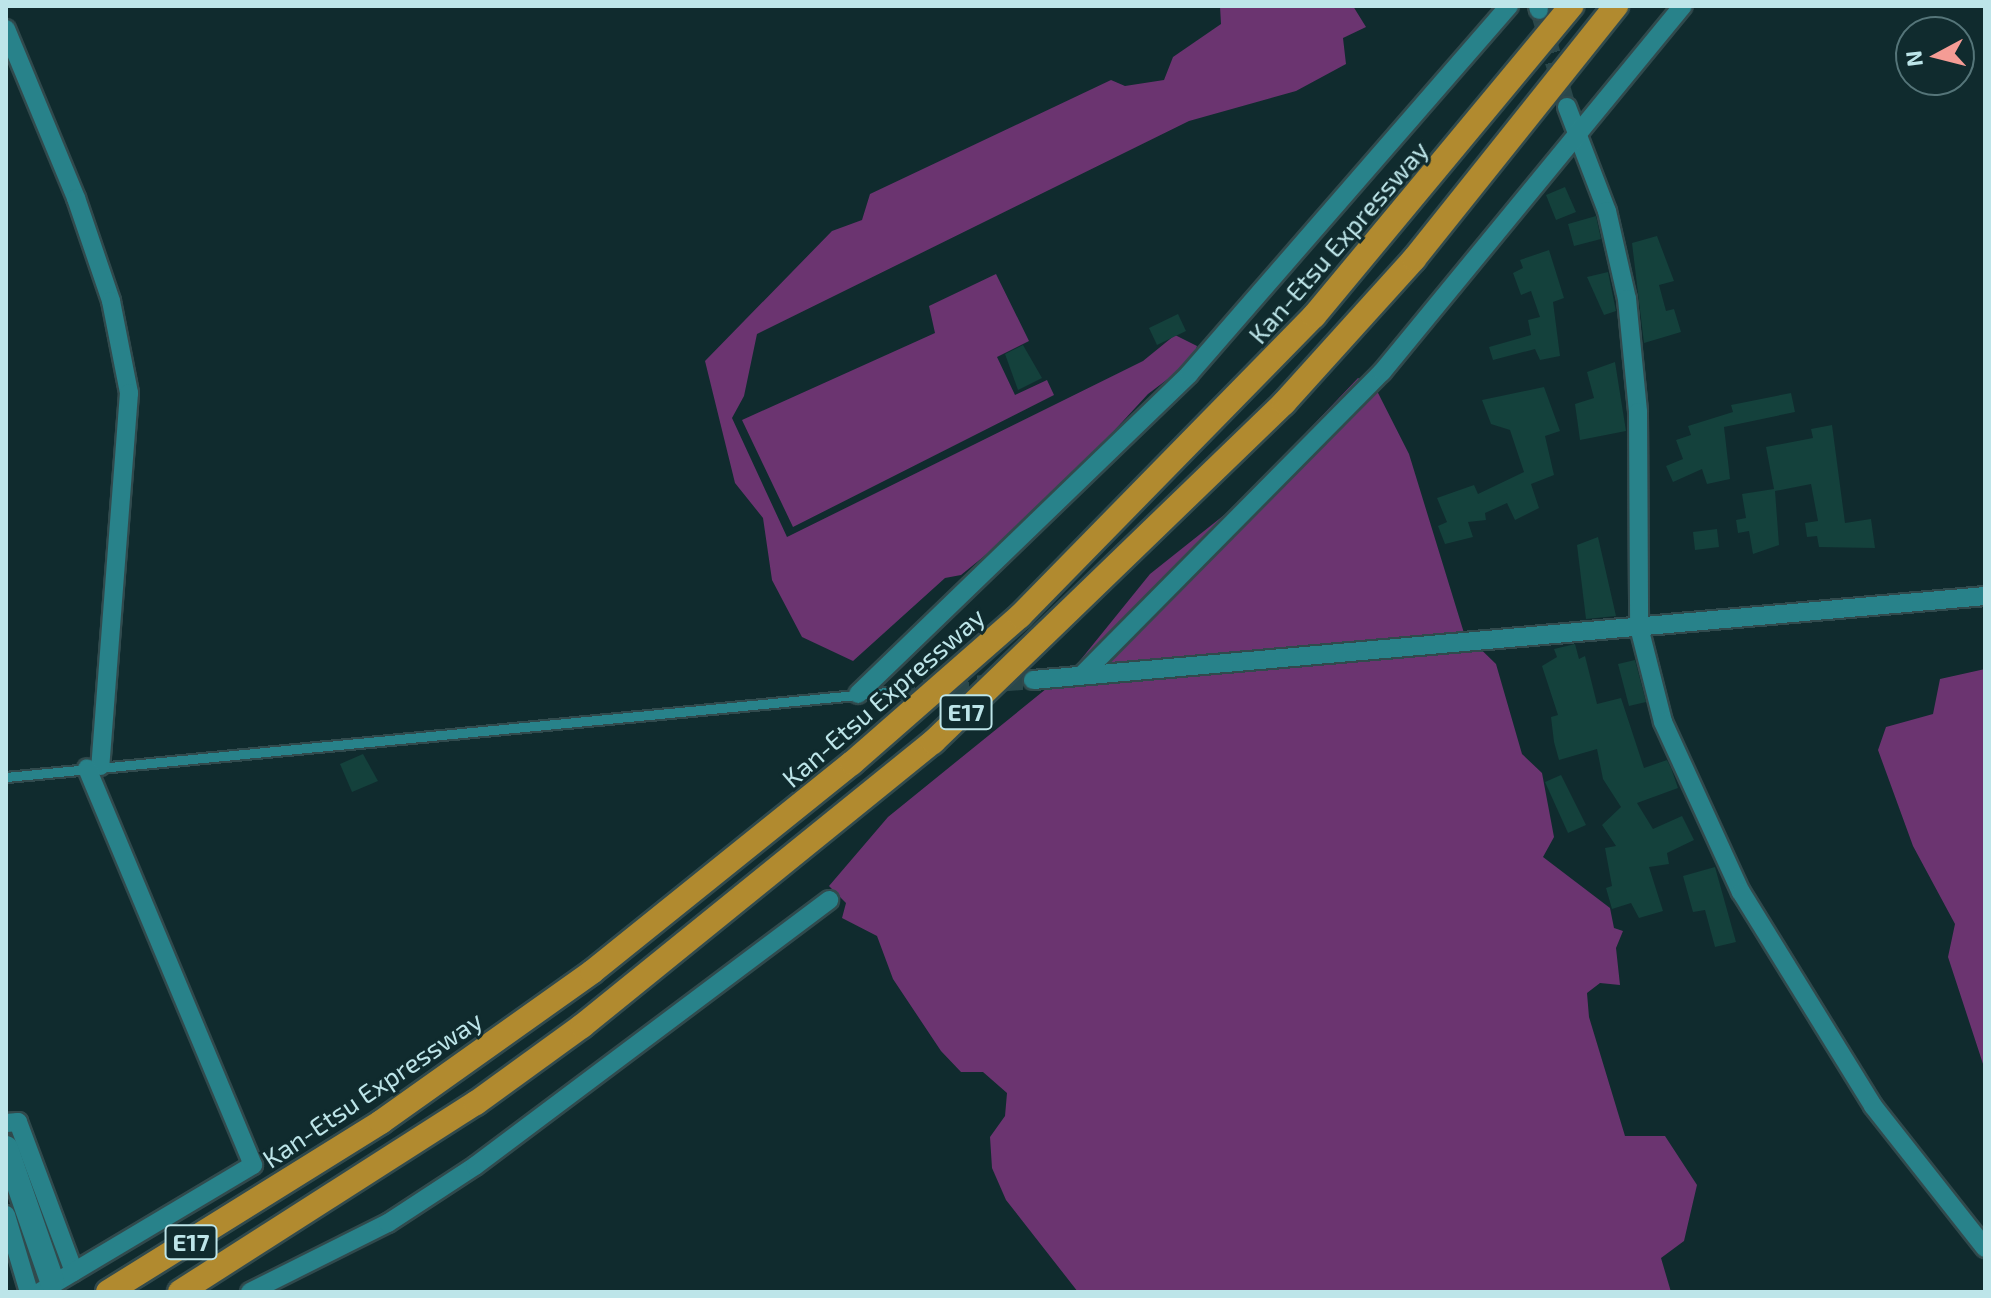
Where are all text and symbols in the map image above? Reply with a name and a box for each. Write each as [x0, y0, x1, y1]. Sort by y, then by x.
north arrow [1895, 16, 1975, 96]
text: N [1899, 49, 1927, 68]
street label: Kan-Etsu Expressway [1242, 134, 1434, 350]
street label: Kan-Etsu Expressway [775, 601, 991, 793]
road number: E17 [938, 692, 994, 732]
street label: Kan-Etsu Expressway [256, 1004, 488, 1174]
road number: E17 [163, 1222, 219, 1262]

